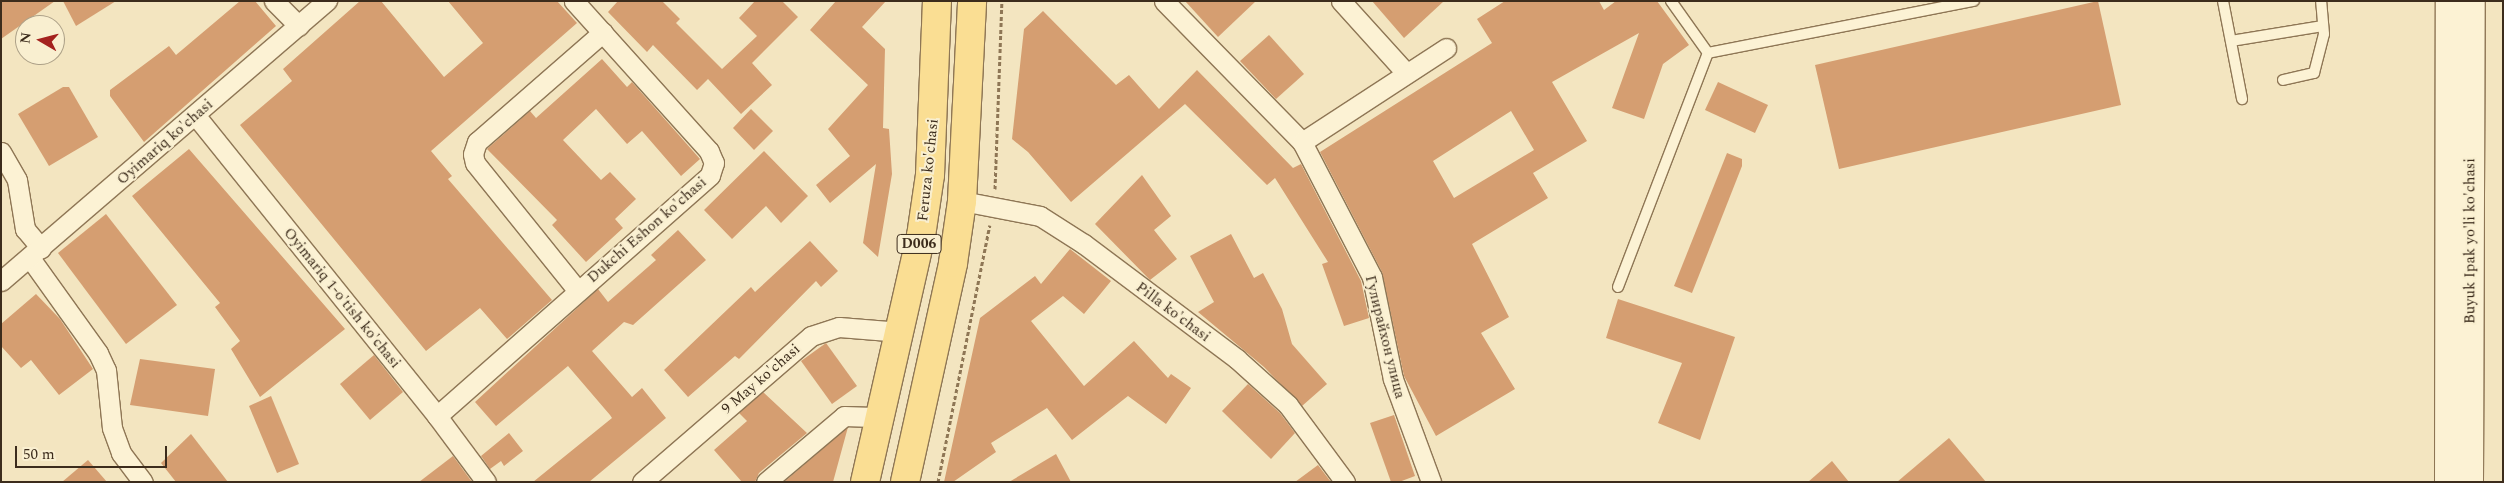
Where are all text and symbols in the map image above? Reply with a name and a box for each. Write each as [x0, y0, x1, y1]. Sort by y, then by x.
north arrow [15, 15, 65, 65]
text: N [14, 31, 37, 45]
street label: Oyimariq ko'chasi [113, 95, 217, 189]
street label: Feruza ko'chasi [914, 118, 942, 222]
street label: Buyuk Ipak yo'li ko'chasi [2461, 158, 2479, 324]
street label: Dukchi Eshon ko'chasi [584, 173, 710, 287]
street label: Oyimariq 1-o'tish ko'chasi [280, 224, 404, 372]
road number: D006 [896, 232, 942, 255]
street label: Гулирайхон улица [1361, 273, 1409, 401]
street label: Pilla ko'chasi [1132, 278, 1214, 346]
street label: 9 May ko'chasi [718, 340, 804, 418]
scale bar [18, 436, 170, 468]
text: 50 m [23, 443, 55, 466]

